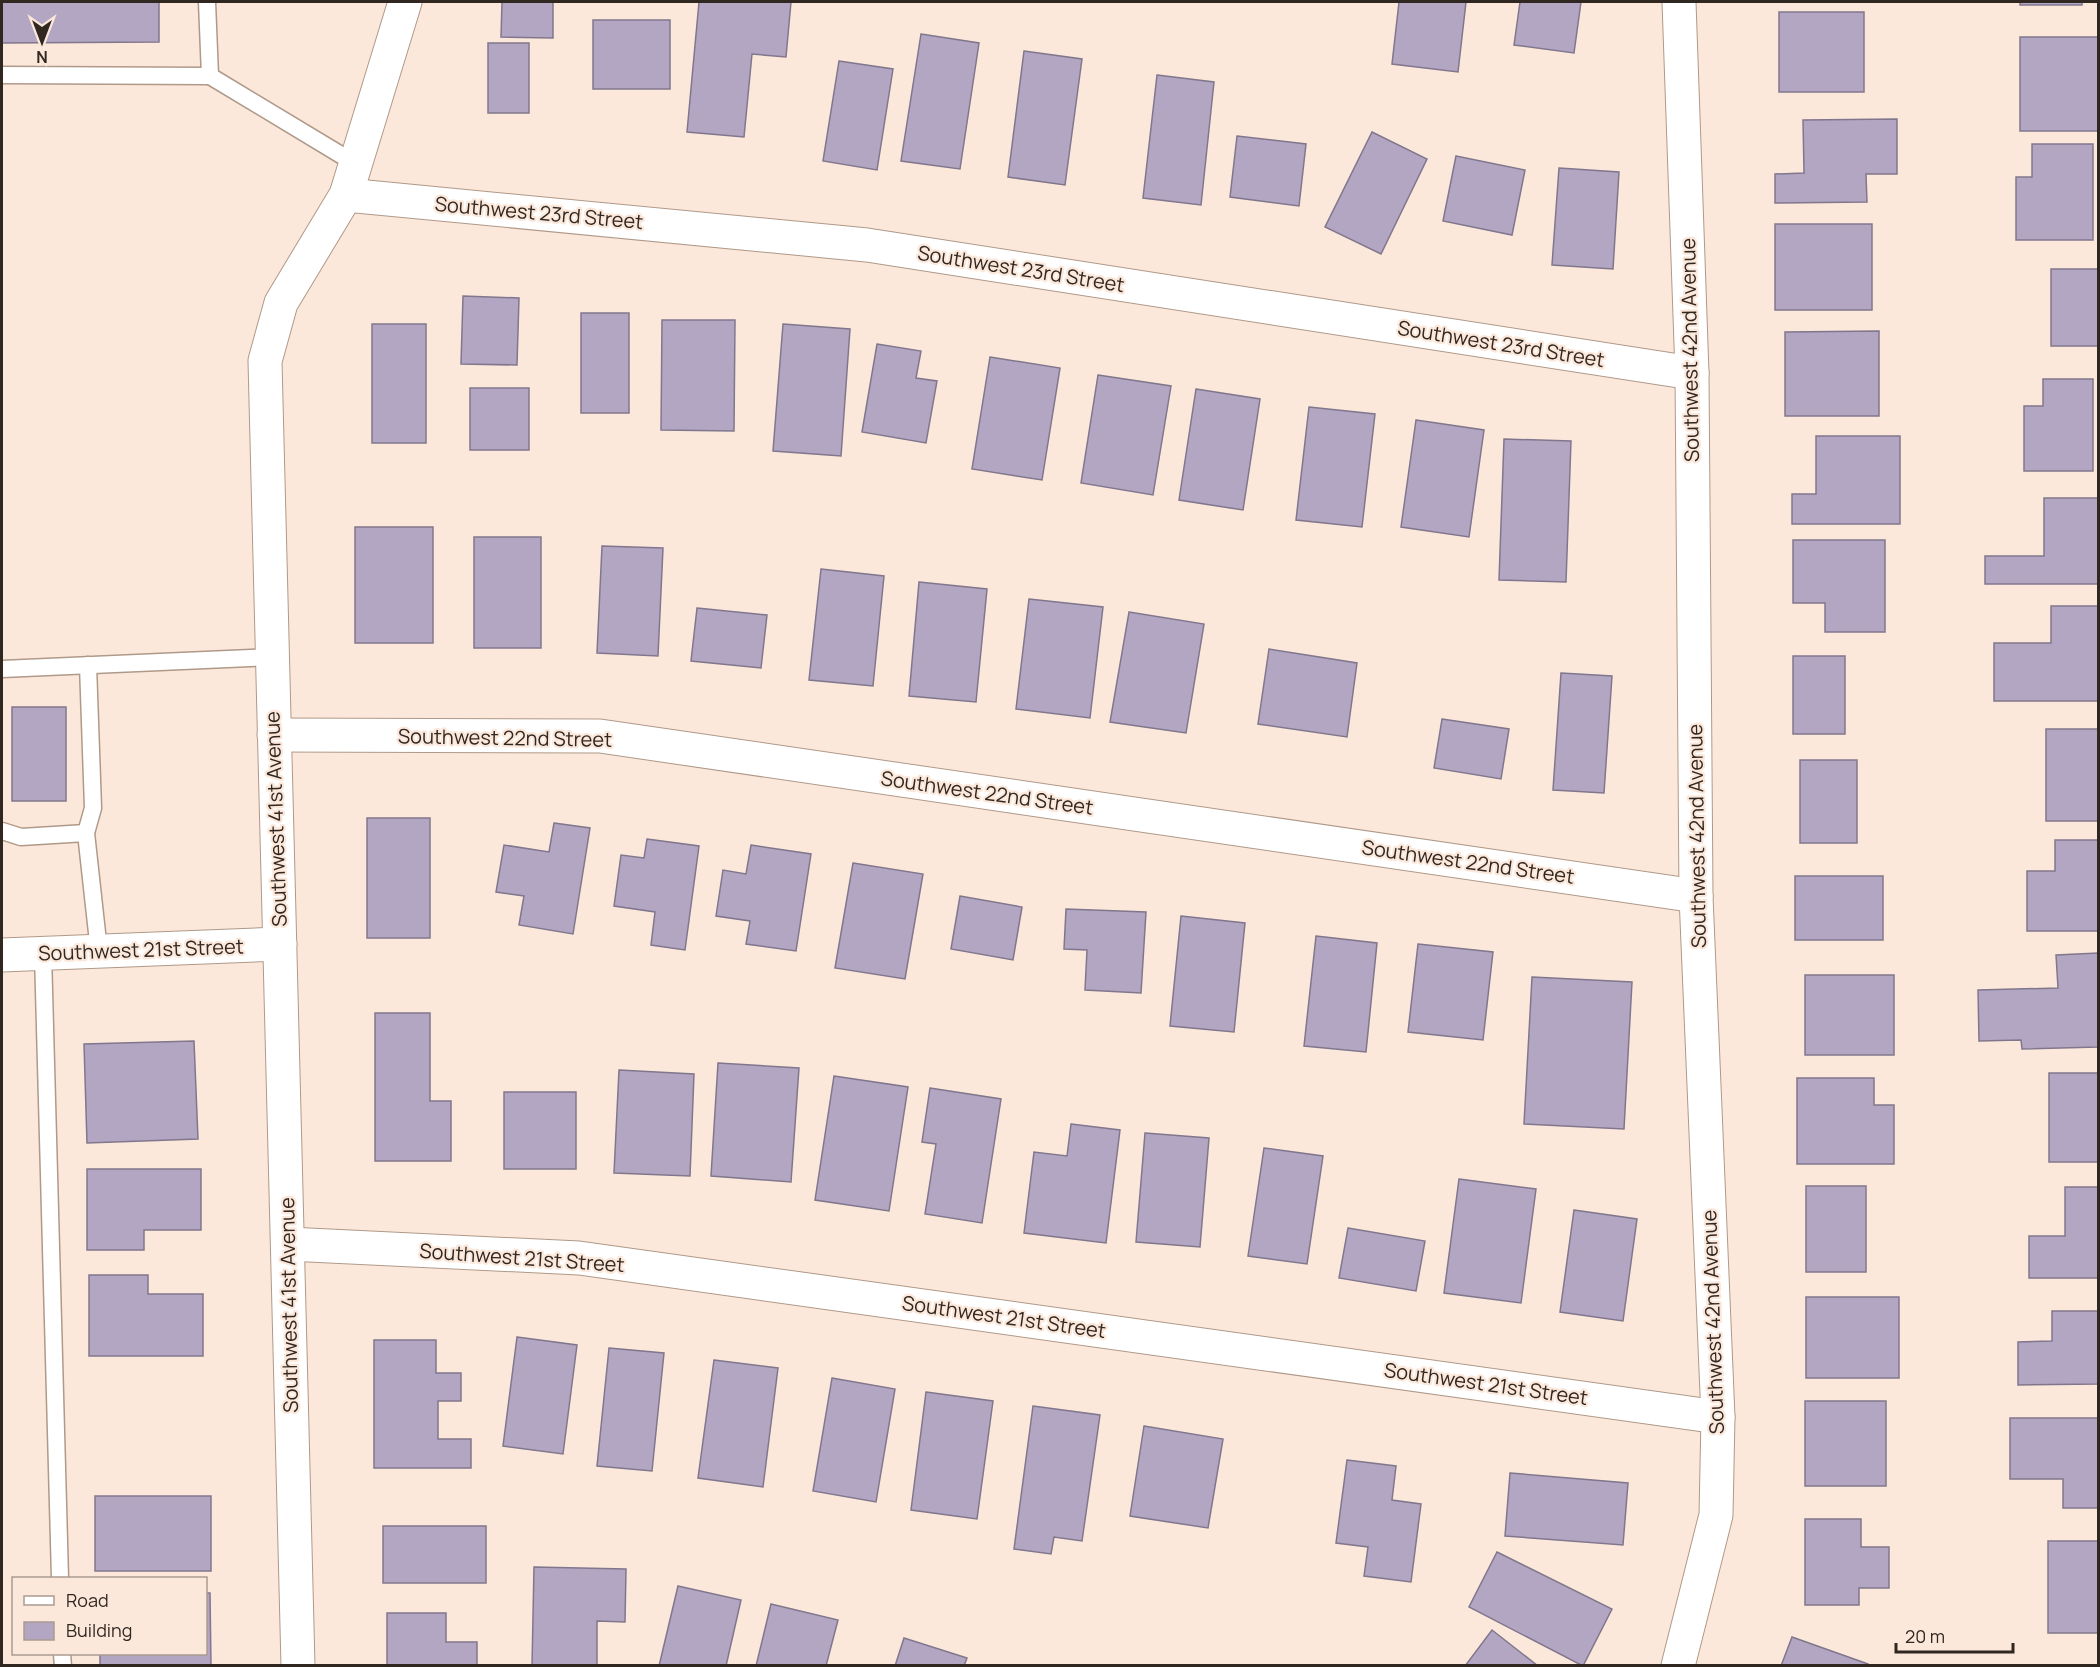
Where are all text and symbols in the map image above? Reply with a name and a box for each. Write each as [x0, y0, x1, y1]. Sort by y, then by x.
north arrow [12, 12, 72, 72]
text: N [36, 46, 48, 68]
street label: Southwest 23rd Street [434, 190, 644, 235]
street label: Southwest 42nd Avenue [1674, 238, 1705, 462]
street label: Southwest 23rd Street [916, 239, 1126, 298]
street label: Southwest 23rd Street [1396, 314, 1606, 373]
street label: Southwest 41st Avenue [258, 711, 293, 927]
street label: Southwest 22nd Street [398, 722, 612, 753]
street label: Southwest 42nd Avenue [1681, 724, 1712, 948]
street label: Southwest 22nd Street [879, 764, 1095, 821]
street label: Southwest 22nd Street [1360, 833, 1576, 890]
street label: Southwest 21st Street [38, 932, 244, 967]
street label: Southwest 41st Avenue [273, 1197, 304, 1413]
street label: Southwest 42nd Avenue [1695, 1209, 1730, 1435]
street label: Southwest 21st Street [419, 1237, 625, 1278]
street label: Southwest 21st Street [900, 1289, 1108, 1344]
street label: Southwest 21st Street [1382, 1356, 1590, 1411]
legend [12, 1577, 207, 1655]
text: Road [66, 1588, 109, 1612]
scale bar [1896, 1616, 2013, 1654]
text: Building [66, 1618, 132, 1642]
text: 20 m [1905, 1624, 1945, 1648]

